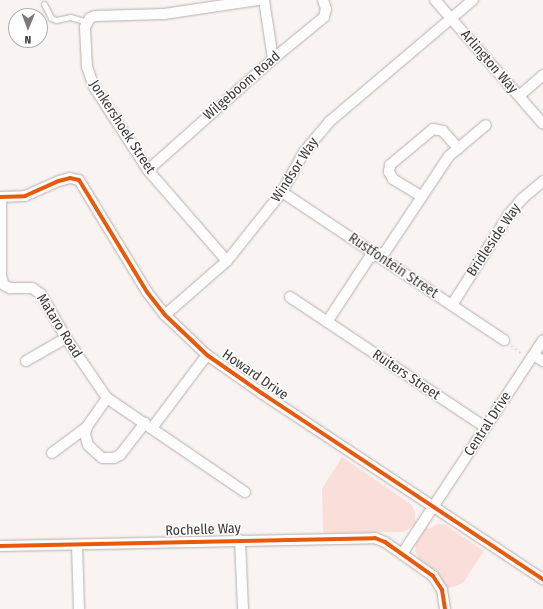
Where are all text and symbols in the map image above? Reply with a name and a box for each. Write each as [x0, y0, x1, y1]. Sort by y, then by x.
north arrow [8, 8, 48, 48]
street label: Arlington Way [457, 27, 521, 97]
text: N [24, 33, 31, 46]
street label: Wilgeboom Road [200, 48, 284, 124]
street label: Jonkershoek Street [85, 77, 159, 177]
street label: Windsor Way [268, 135, 322, 205]
street label: Bridleside Way [463, 200, 525, 280]
street label: Rustfontein Street [345, 230, 441, 302]
street label: Mataro Road [33, 291, 85, 361]
street label: Howard Drive [219, 346, 291, 404]
street label: Ruiters Street [369, 346, 443, 404]
street label: Central Drive [461, 389, 515, 459]
street label: Rochelle Way [165, 520, 241, 540]

